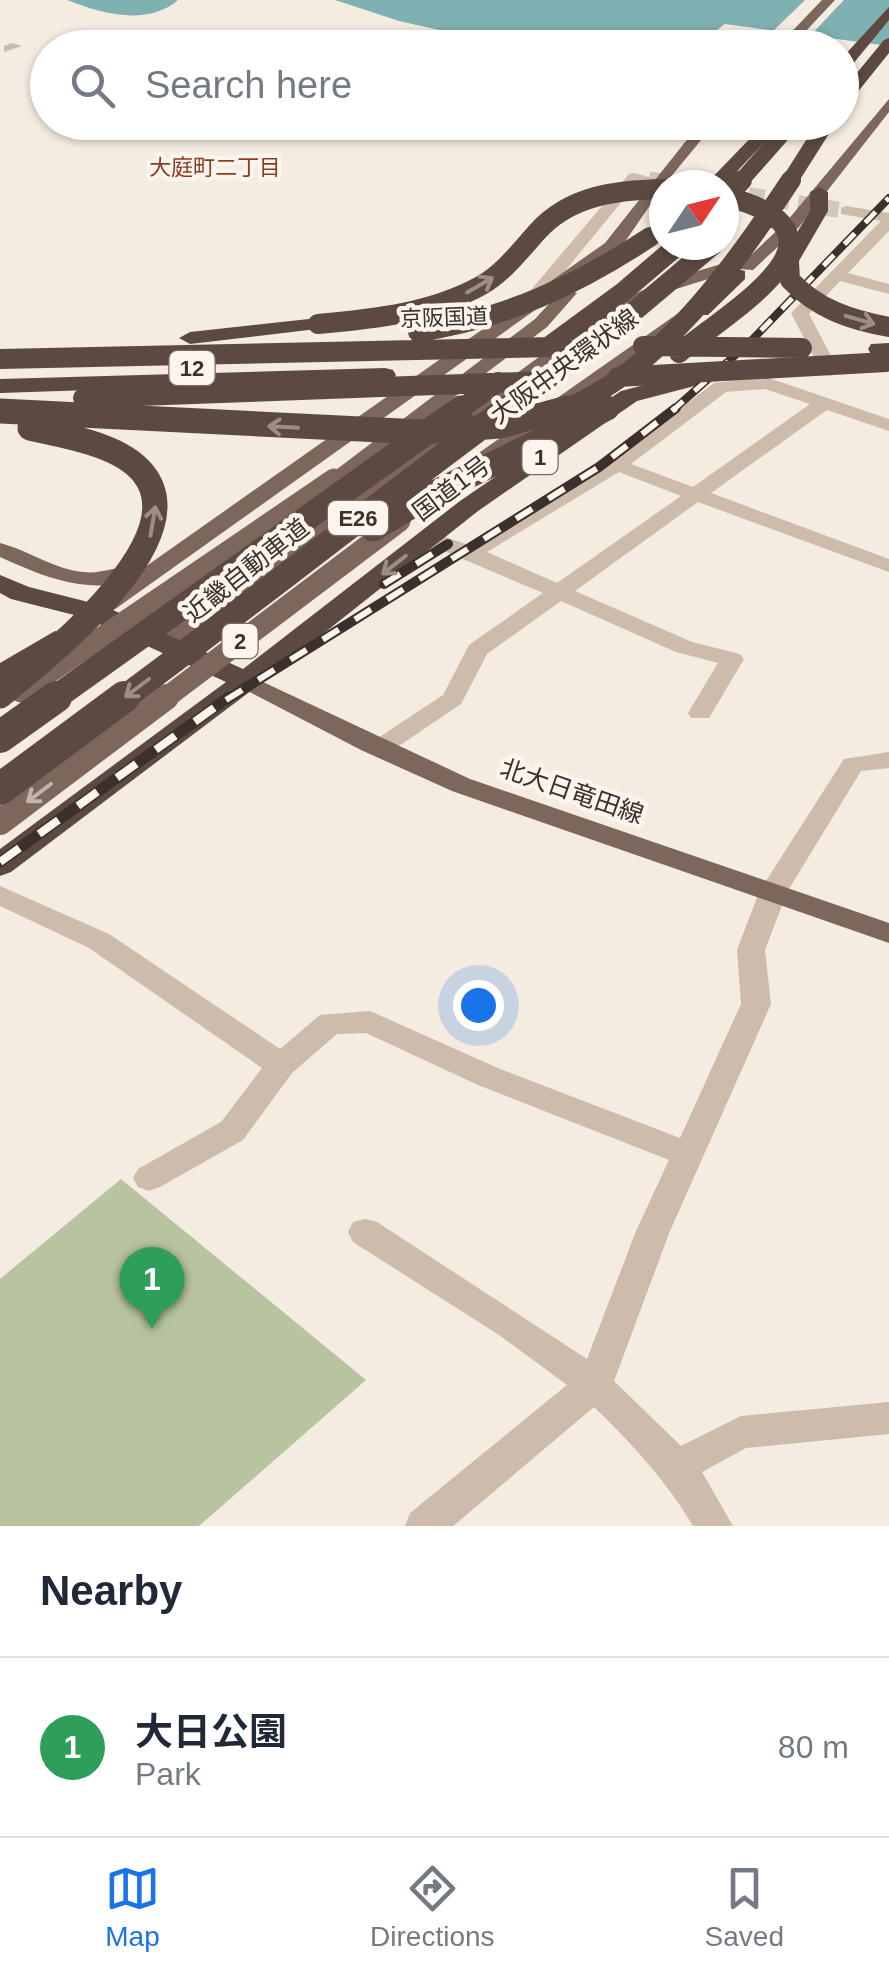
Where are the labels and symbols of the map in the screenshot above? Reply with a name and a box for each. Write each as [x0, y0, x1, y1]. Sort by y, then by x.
district label: 大庭町二丁目 [149, 155, 281, 180]
north arrow [649, 170, 739, 260]
one-way arrow [465, 275, 494, 295]
street label: 京阪国道 [400, 303, 488, 332]
street label: 大阪中央環状線 [485, 303, 643, 429]
one-way arrow [843, 311, 875, 330]
road number: 12 [170, 351, 214, 385]
one-way arrow [268, 417, 300, 436]
road number: 1 [522, 440, 558, 474]
street label: 国道1号 [407, 450, 495, 526]
road number: E26 [328, 501, 388, 535]
one-way arrow [144, 505, 163, 538]
street label: 近畿自動車道 [178, 513, 314, 627]
one-way arrow [382, 554, 408, 576]
road number: 2 [222, 624, 258, 658]
one-way arrow [124, 677, 151, 698]
street label: 北大日竜田線 [497, 753, 647, 829]
one-way arrow [26, 782, 53, 803]
your location [453, 980, 504, 1031]
pin: 1 [120, 1246, 184, 1329]

